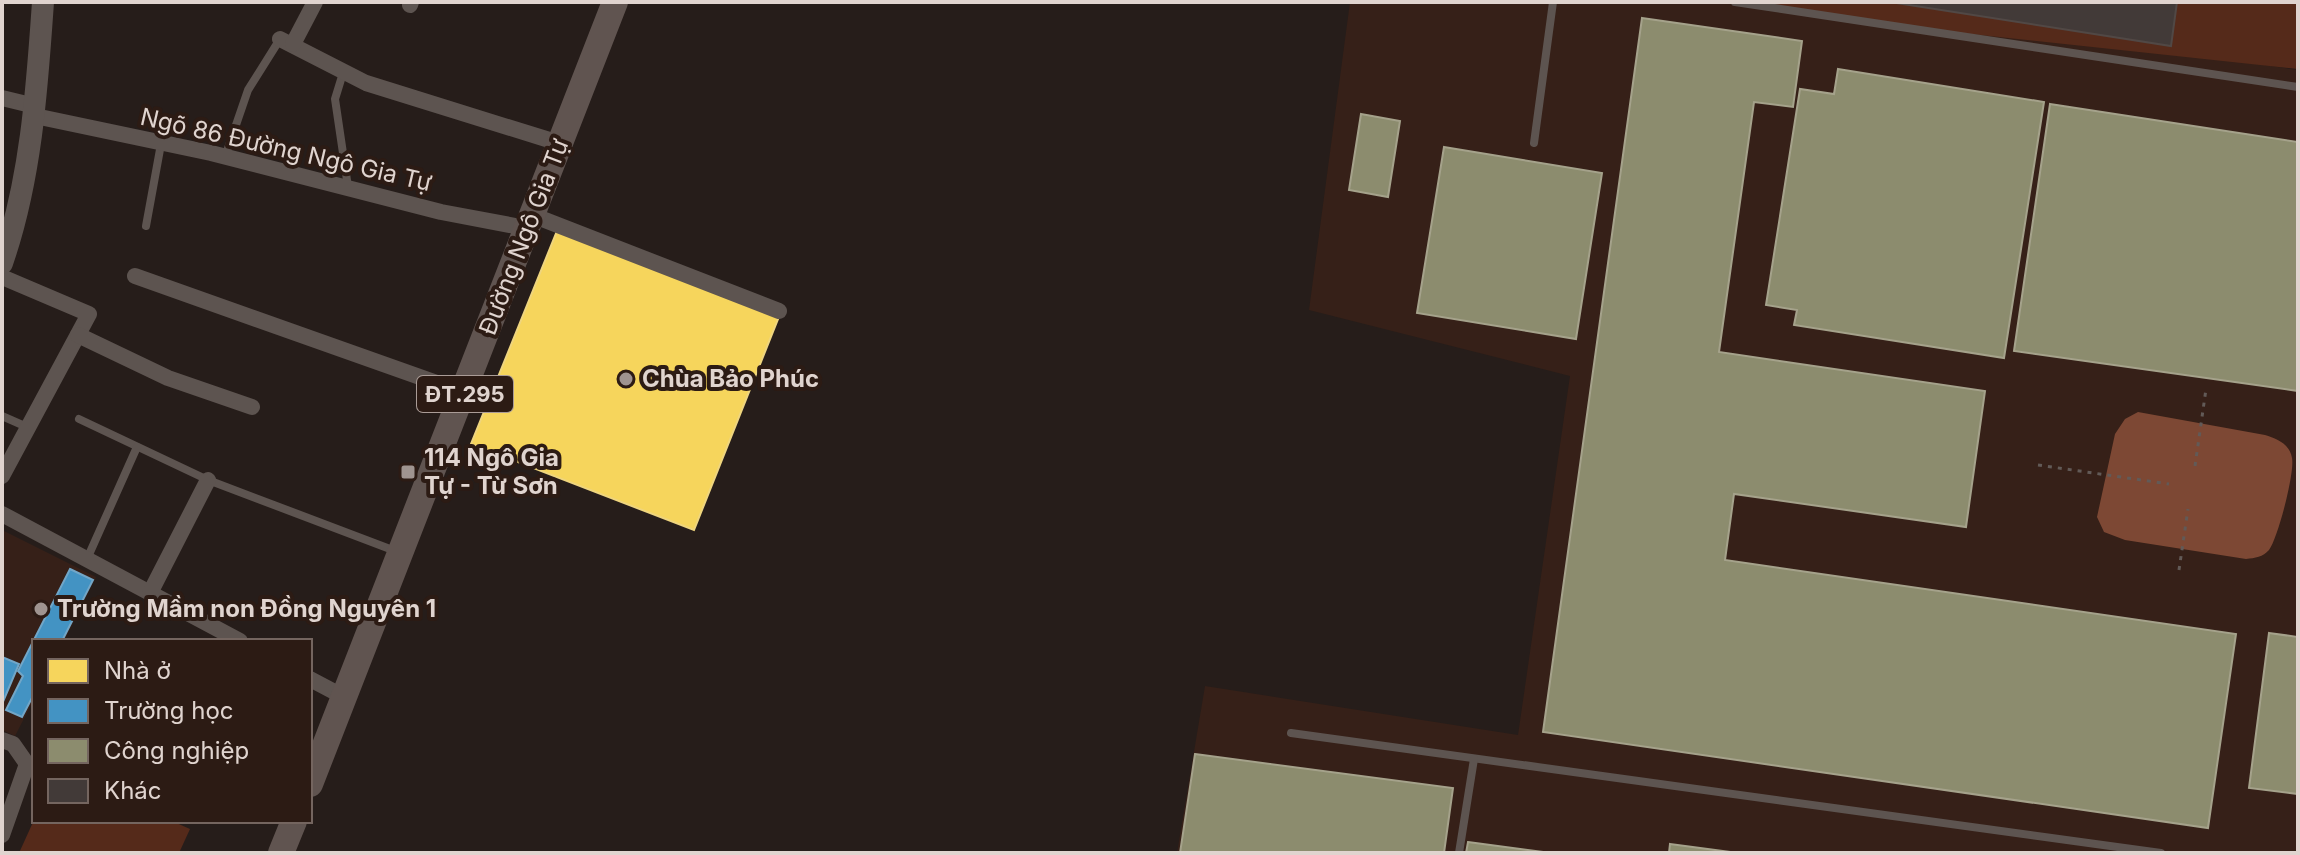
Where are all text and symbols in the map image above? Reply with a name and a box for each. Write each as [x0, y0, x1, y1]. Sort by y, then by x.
street label: Ngõ 86 Đường Ngô Gia Tự [138, 102, 435, 197]
street label: Đường Ngô Gia Tự [473, 134, 574, 339]
place label: Chùa Bảo Phúc [642, 364, 819, 393]
marker: Chùa Bảo Phúc [617, 370, 635, 388]
road number: ĐT.295 [417, 376, 513, 412]
place label: 114 Ngô Gia Tự - Từ Sơn [424, 443, 559, 500]
marker: 114 Ngô Gia Tự - Từ Sơn [399, 463, 417, 481]
place label: Trường Mầm non Đồng Nguyên 1 [57, 594, 436, 623]
marker: Trường Mầm non Đồng Nguyên 1 [32, 600, 50, 618]
legend [32, 639, 312, 823]
text: Nhà ở [104, 656, 171, 685]
text: Trường học [104, 696, 233, 725]
text: Công nghiệp [104, 736, 249, 765]
text: Khác [104, 776, 162, 805]

